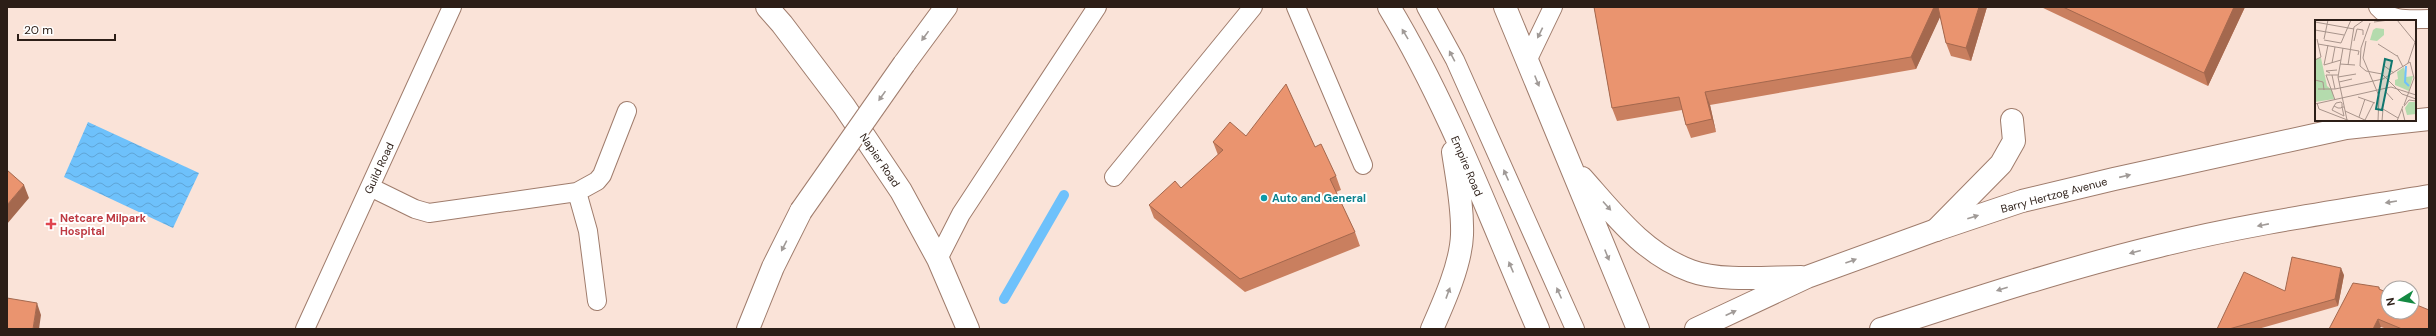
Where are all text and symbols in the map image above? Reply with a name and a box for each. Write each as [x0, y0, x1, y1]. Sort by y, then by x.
scale bar [18, 16, 115, 42]
inset map [2315, 20, 2416, 121]
text: 20 m [24, 22, 53, 38]
one-way arrow [1537, 27, 1543, 38]
one-way arrow [1402, 28, 1409, 40]
one-way arrow [921, 30, 929, 41]
one-way arrow [1449, 51, 1456, 62]
one-way arrow [1535, 76, 1541, 88]
one-way arrow [878, 91, 886, 102]
street label: Napier Road [857, 130, 903, 190]
street label: Empire Road [1448, 134, 1486, 198]
street label: Guild Road [361, 140, 397, 196]
one-way arrow [1503, 169, 1509, 180]
one-way arrow [2119, 173, 2131, 179]
street label: Barry Hertzog Avenue [1999, 174, 2109, 216]
place label: Auto and General [1272, 191, 1366, 205]
marker: Auto and General [1259, 193, 1269, 203]
one-way arrow [2384, 199, 2397, 205]
one-way arrow [1602, 201, 1612, 211]
place label: Netcare Milpark Hospital [60, 211, 147, 238]
one-way arrow [1967, 214, 1979, 220]
marker: Netcare Milpark Hospital [45, 218, 57, 230]
one-way arrow [2256, 222, 2269, 228]
one-way arrow [780, 240, 787, 252]
one-way arrow [1605, 249, 1611, 261]
one-way arrow [2129, 249, 2141, 255]
one-way arrow [1845, 258, 1857, 264]
one-way arrow [1508, 262, 1514, 273]
north arrow [2380, 280, 2420, 320]
one-way arrow [1996, 286, 2008, 292]
one-way arrow [1445, 287, 1451, 299]
one-way arrow [1556, 288, 1562, 299]
text: N [2383, 297, 2398, 307]
one-way arrow [1726, 310, 1737, 316]

